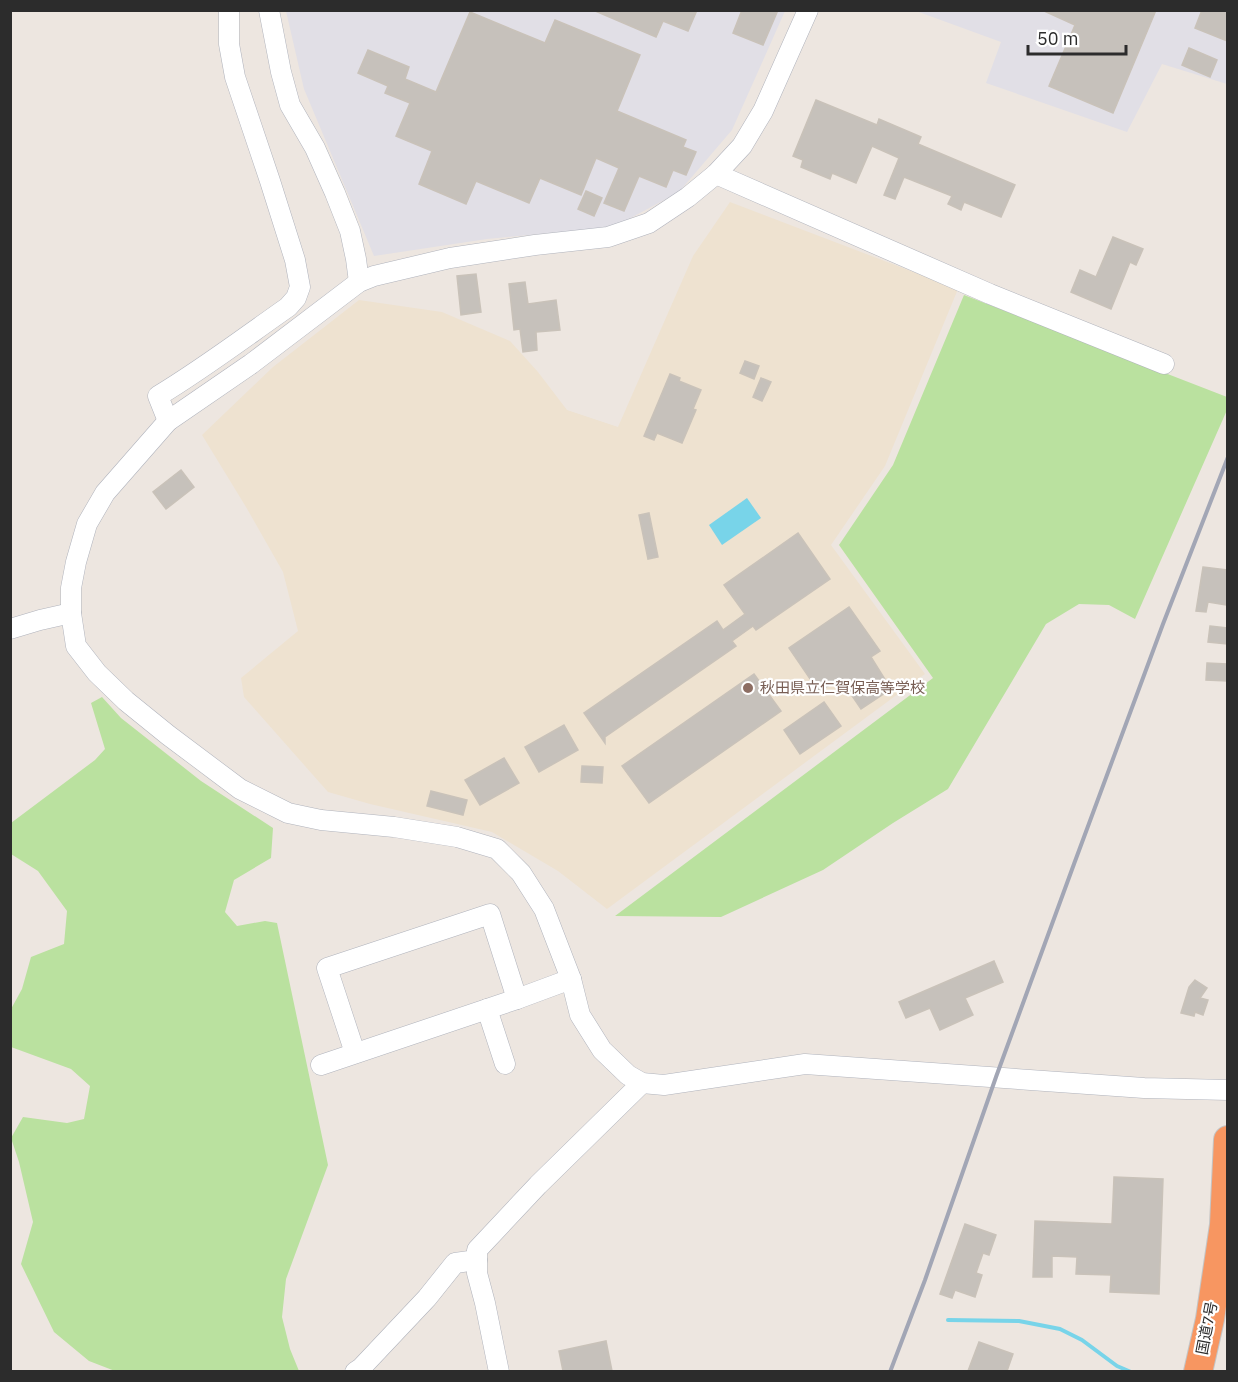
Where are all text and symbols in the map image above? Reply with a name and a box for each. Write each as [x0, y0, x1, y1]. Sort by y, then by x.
scale bar [1028, 18, 1126, 56]
text: 50 m [1037, 27, 1079, 50]
place label: 秋田県立仁賀保高等学校 [760, 678, 925, 697]
marker: 秋田県立仁賀保高等学校 [741, 681, 755, 695]
street label: 国道7号 [1192, 1300, 1221, 1356]

